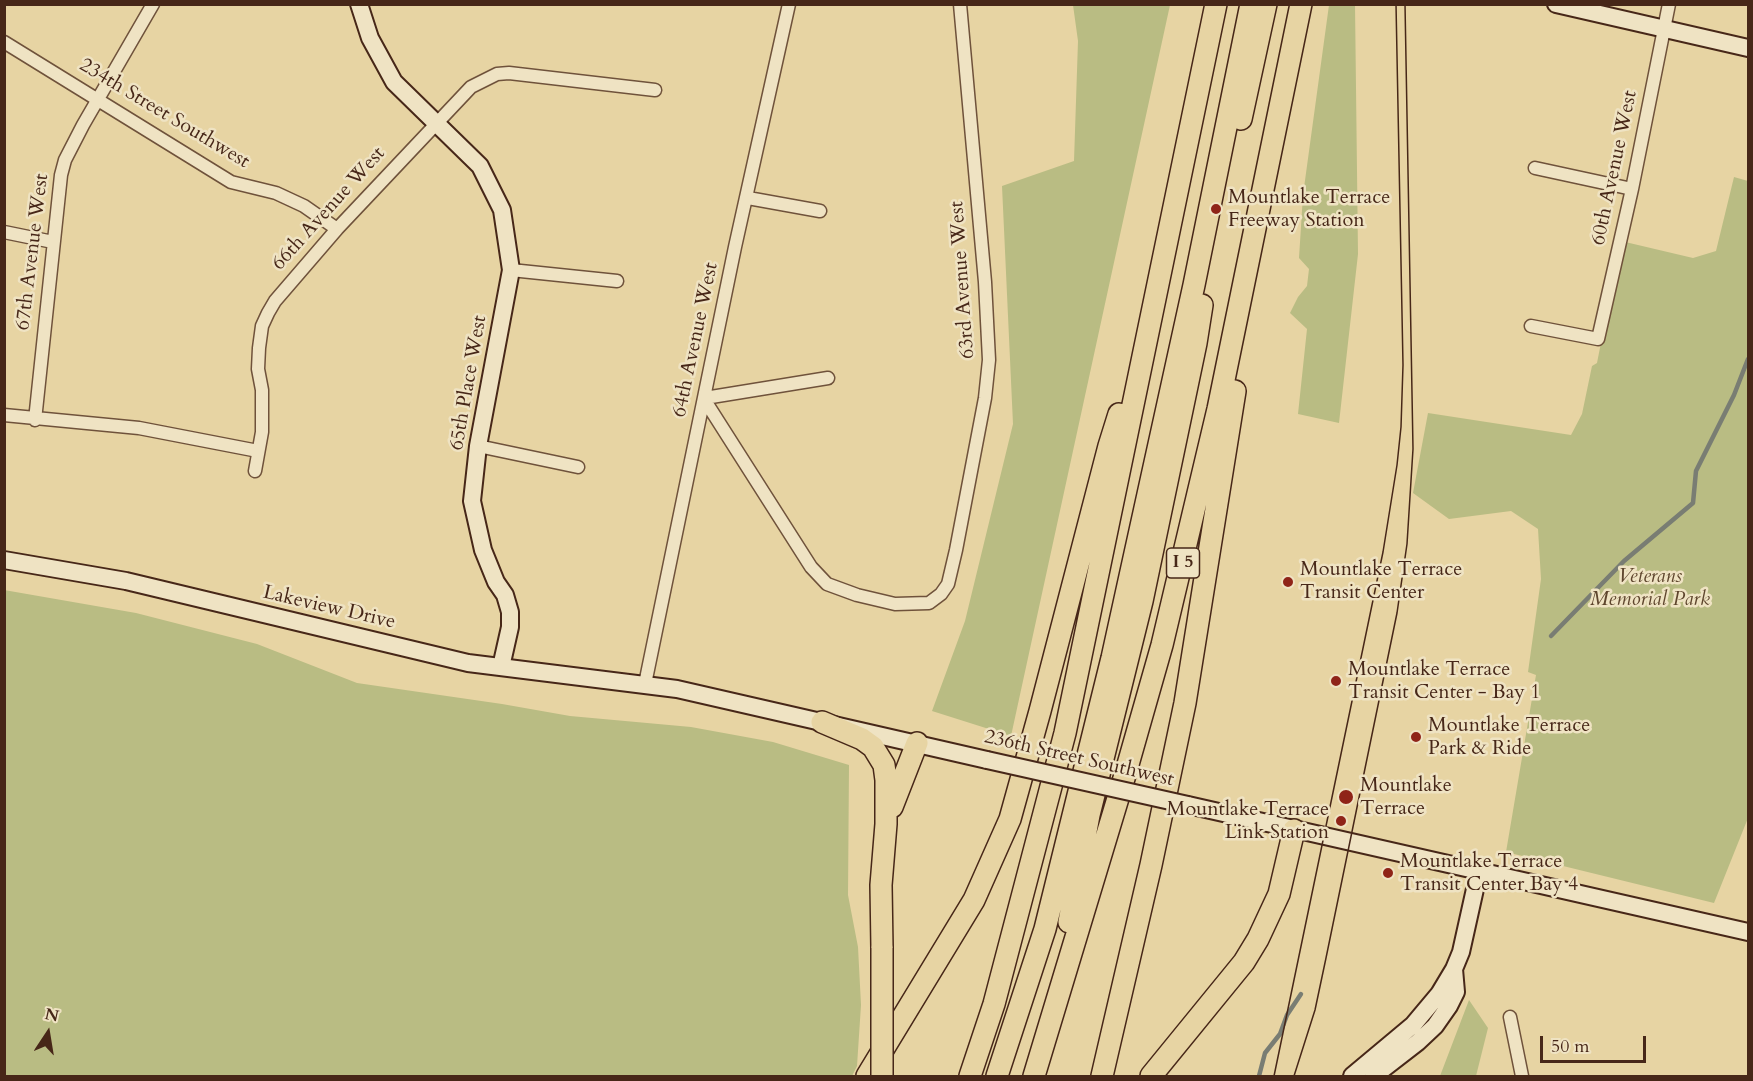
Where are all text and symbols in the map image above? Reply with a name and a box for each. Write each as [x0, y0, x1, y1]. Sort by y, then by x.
street label: 234th Street Southwest [75, 54, 253, 174]
street label: 60th Avenue West [1587, 88, 1643, 248]
street label: 66th Avenue West [267, 142, 391, 276]
street label: 67th Avenue West [11, 172, 55, 332]
place label: Mountlake Terrace Freeway Station [1228, 186, 1390, 233]
street label: 63rd Avenue West [946, 200, 980, 360]
marker: Mountlake Terrace Freeway Station [1209, 202, 1223, 216]
street label: 64th Avenue West [668, 260, 724, 420]
street label: 65th Place West [445, 314, 493, 452]
road number: I 5 [1166, 548, 1200, 578]
place label: Mountlake Terrace Transit Center [1300, 558, 1462, 605]
park label: Veterans Memorial Park [1590, 565, 1710, 612]
marker: Mountlake Terrace Transit Center [1281, 575, 1295, 589]
street label: Lakeview Drive [260, 581, 398, 635]
place label: Mountlake Terrace Transit Center - Bay 1 [1348, 658, 1540, 705]
marker: Mountlake Terrace Transit Center - Bay 1 [1329, 674, 1343, 688]
place label: Mountlake Terrace Park & Ride [1428, 714, 1590, 761]
street label: 236th Street Southwest [982, 725, 1176, 793]
marker: Mountlake Terrace Park & Ride [1409, 730, 1423, 744]
place label: Mountlake Terrace [1360, 774, 1452, 821]
marker: Mountlake Terrace [1337, 788, 1355, 806]
place label: Mountlake Terrace Link Station [1167, 798, 1329, 845]
marker: Mountlake Terrace Link Station [1334, 814, 1348, 828]
place label: Mountlake Terrace Transit Center Bay 4 [1400, 850, 1578, 897]
marker: Mountlake Terrace Transit Center Bay 4 [1381, 866, 1395, 880]
north arrow [18, 1003, 78, 1063]
text: N [43, 1003, 61, 1028]
scale bar [1543, 1024, 1650, 1062]
text: 50 m [1551, 1034, 1590, 1059]

